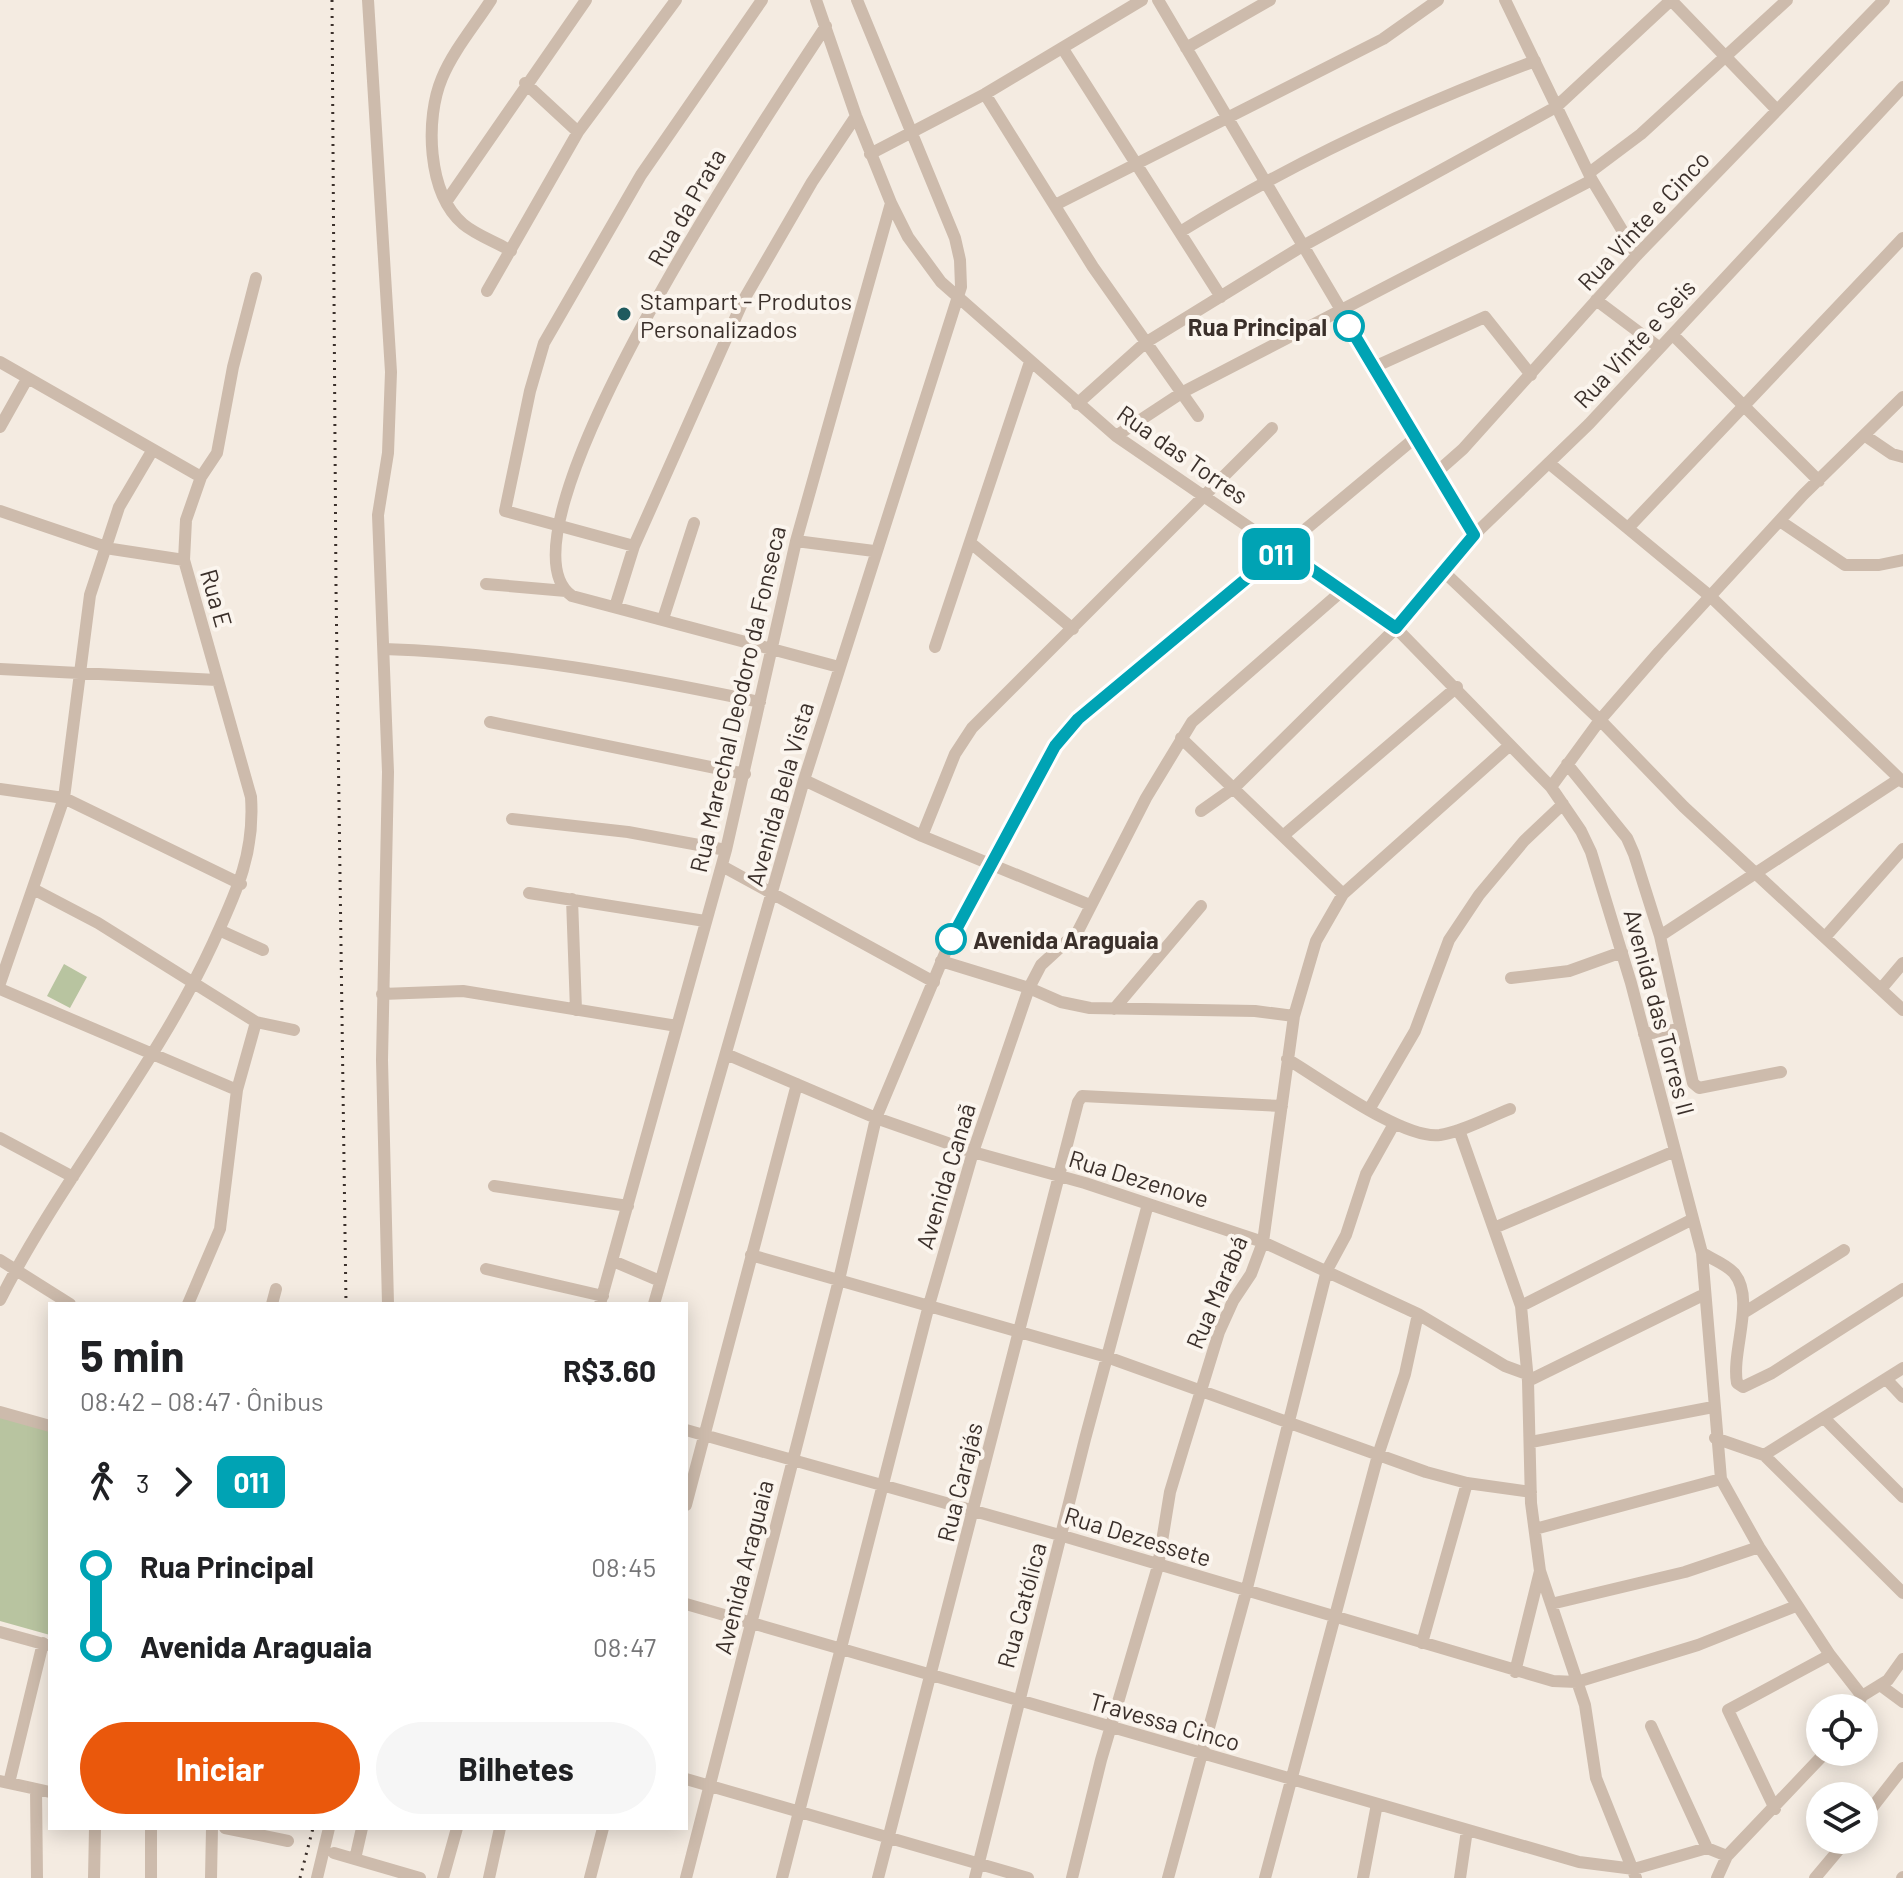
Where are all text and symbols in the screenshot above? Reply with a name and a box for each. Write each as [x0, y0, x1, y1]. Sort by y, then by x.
street label: Rua da Prata [641, 143, 731, 271]
street label: Rua Vinte e Cinco [1571, 144, 1715, 296]
street label: Rua Vinte e Seis [1567, 272, 1701, 414]
place label: Stampart - Produtos Personalizados [640, 286, 852, 343]
marker: Stampart - Produtos Personalizados [615, 305, 633, 323]
marker: Rua Principal [1334, 311, 1364, 341]
place label: Rua Principal [1188, 312, 1327, 341]
street label: Rua das Torres [1112, 398, 1254, 510]
street label: Rua Marechal Deodoro da Fonseca [683, 523, 791, 875]
line badge: 011 [1230, 528, 1322, 580]
text: 011 [1258, 537, 1294, 571]
street label: Rua E [195, 566, 239, 630]
street label: Avenida Bela Vista [739, 699, 819, 889]
street label: Avenida das Torres II [1619, 906, 1701, 1118]
marker: Avenida Araguaia [936, 924, 966, 954]
place label: Avenida Araguaia [973, 925, 1159, 954]
street label: Avenida Canaã [909, 1100, 981, 1252]
street label: Rua Dezenove [1065, 1143, 1213, 1213]
street label: Rua Marabá [1179, 1231, 1253, 1353]
text: 5 min [80, 1328, 185, 1381]
text: R$3.60 [563, 1352, 656, 1388]
text: 08:42 – 08:47 · Ônibus [80, 1385, 324, 1416]
street label: Rua Carajás [930, 1419, 988, 1545]
icon: walk [80, 1460, 124, 1504]
icon: forward [161, 1460, 205, 1504]
text: 011 [233, 1465, 269, 1499]
text: 3 [136, 1467, 149, 1498]
street label: Avenida Araguaia [707, 1477, 779, 1657]
street label: Rua Dezessete [1061, 1500, 1215, 1572]
street label: Rua Católica [990, 1539, 1052, 1671]
text: Rua Principal [140, 1548, 314, 1584]
text: 08:45 [591, 1551, 656, 1582]
text: Avenida Araguaia [140, 1628, 372, 1664]
text: 08:47 [593, 1631, 656, 1662]
street label: Travessa Cinco [1086, 1686, 1244, 1756]
map controls [1806, 1694, 1878, 1854]
button: locate [1806, 1694, 1878, 1766]
button: Iniciar [80, 1722, 360, 1814]
button: Bilhetes [376, 1722, 656, 1814]
button: layers [1806, 1782, 1878, 1854]

